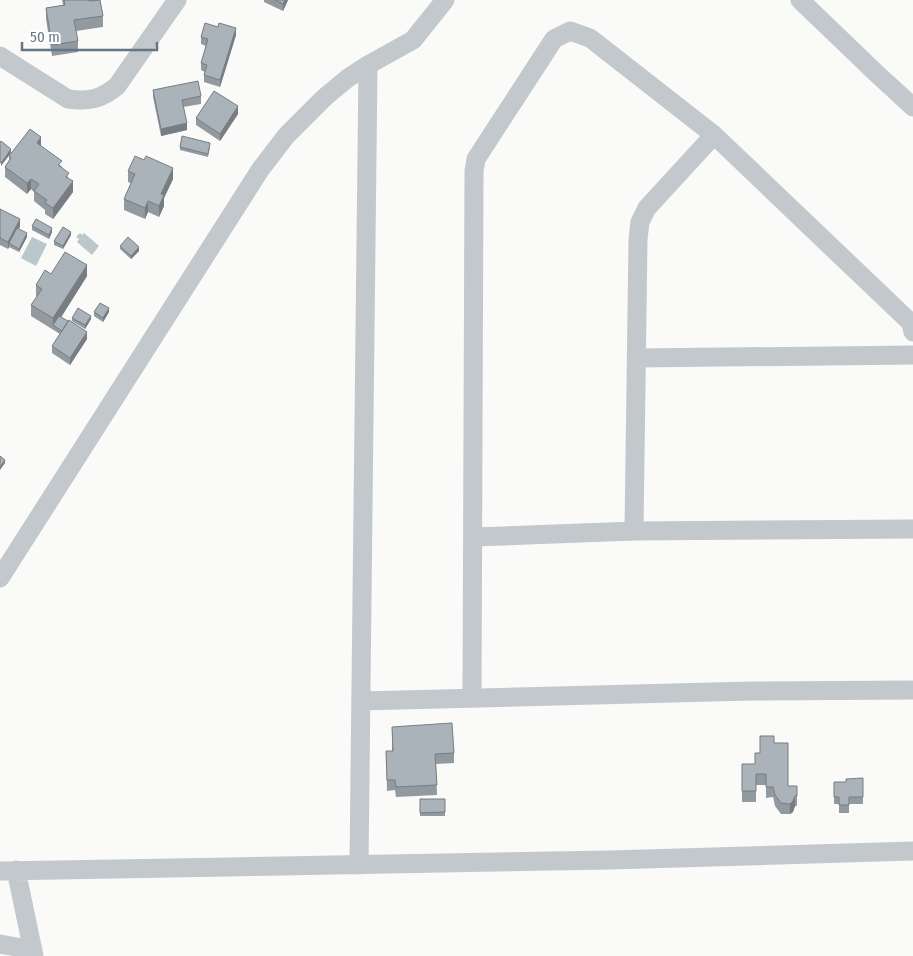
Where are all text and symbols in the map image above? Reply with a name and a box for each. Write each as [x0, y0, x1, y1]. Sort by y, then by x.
scale bar [22, 20, 158, 52]
text: 50 m [30, 28, 60, 46]

